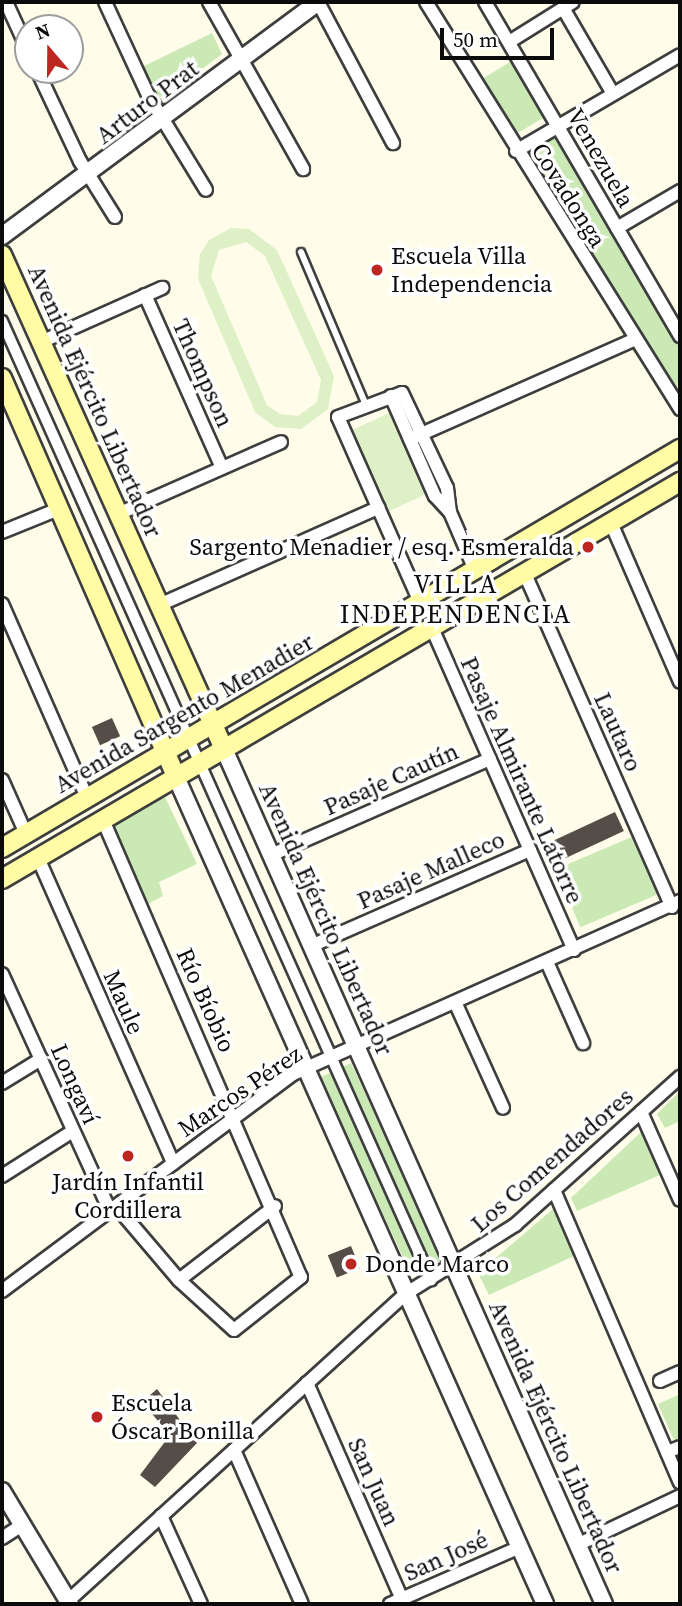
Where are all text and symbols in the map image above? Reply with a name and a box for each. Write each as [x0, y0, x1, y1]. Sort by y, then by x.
north arrow [14, 14, 84, 84]
scale bar [444, 14, 558, 58]
text: N [32, 17, 53, 46]
text: 50 m [453, 25, 498, 54]
street label: Arturo Prat [90, 54, 204, 150]
street label: Venezuela [561, 103, 641, 213]
street label: Covadonga [526, 137, 612, 253]
place label: Escuela Villa Independencia [391, 242, 552, 298]
street label: Avenida Ejército Libertador [22, 260, 168, 542]
marker: Escuela Villa Independencia [369, 262, 385, 278]
street label: Thompson [166, 314, 240, 432]
place label: Sargento Menadier / esq. Esmeralda [189, 533, 574, 561]
marker: Sargento Menadier / esq. Esmeralda [580, 539, 596, 555]
district label: VILLA INDEPENDENCIA [341, 569, 571, 630]
street label: Avenida Sargento Menadier [49, 627, 319, 799]
street label: Pasaje Almirante Latorre [455, 652, 589, 908]
street label: Lautaro [588, 688, 648, 776]
street label: Pasaje Cautín [319, 736, 463, 822]
street label: Avenida Ejército Libertador [253, 778, 399, 1060]
street label: Pasaje Malleco [353, 825, 509, 915]
street label: Río Bíobio [170, 943, 242, 1057]
street label: Maule [97, 966, 151, 1038]
street label: Longaví [45, 1039, 105, 1129]
street label: Marcos Pérez [173, 1039, 307, 1143]
street label: Los Comendadores [465, 1082, 639, 1238]
marker: Jardín Infantil Cordillera [120, 1148, 136, 1164]
place label: Jardín Infantil Cordillera [52, 1168, 204, 1224]
place label: Donde Marco [365, 1250, 509, 1278]
marker: Donde Marco [343, 1256, 359, 1272]
street label: Avenida Ejército Libertador [483, 1296, 629, 1578]
place label: Escuela Óscar Bonilla [111, 1389, 254, 1445]
marker: Escuela Óscar Bonilla [89, 1409, 105, 1425]
street label: San Juan [342, 1433, 406, 1531]
street label: San José [400, 1525, 492, 1587]

